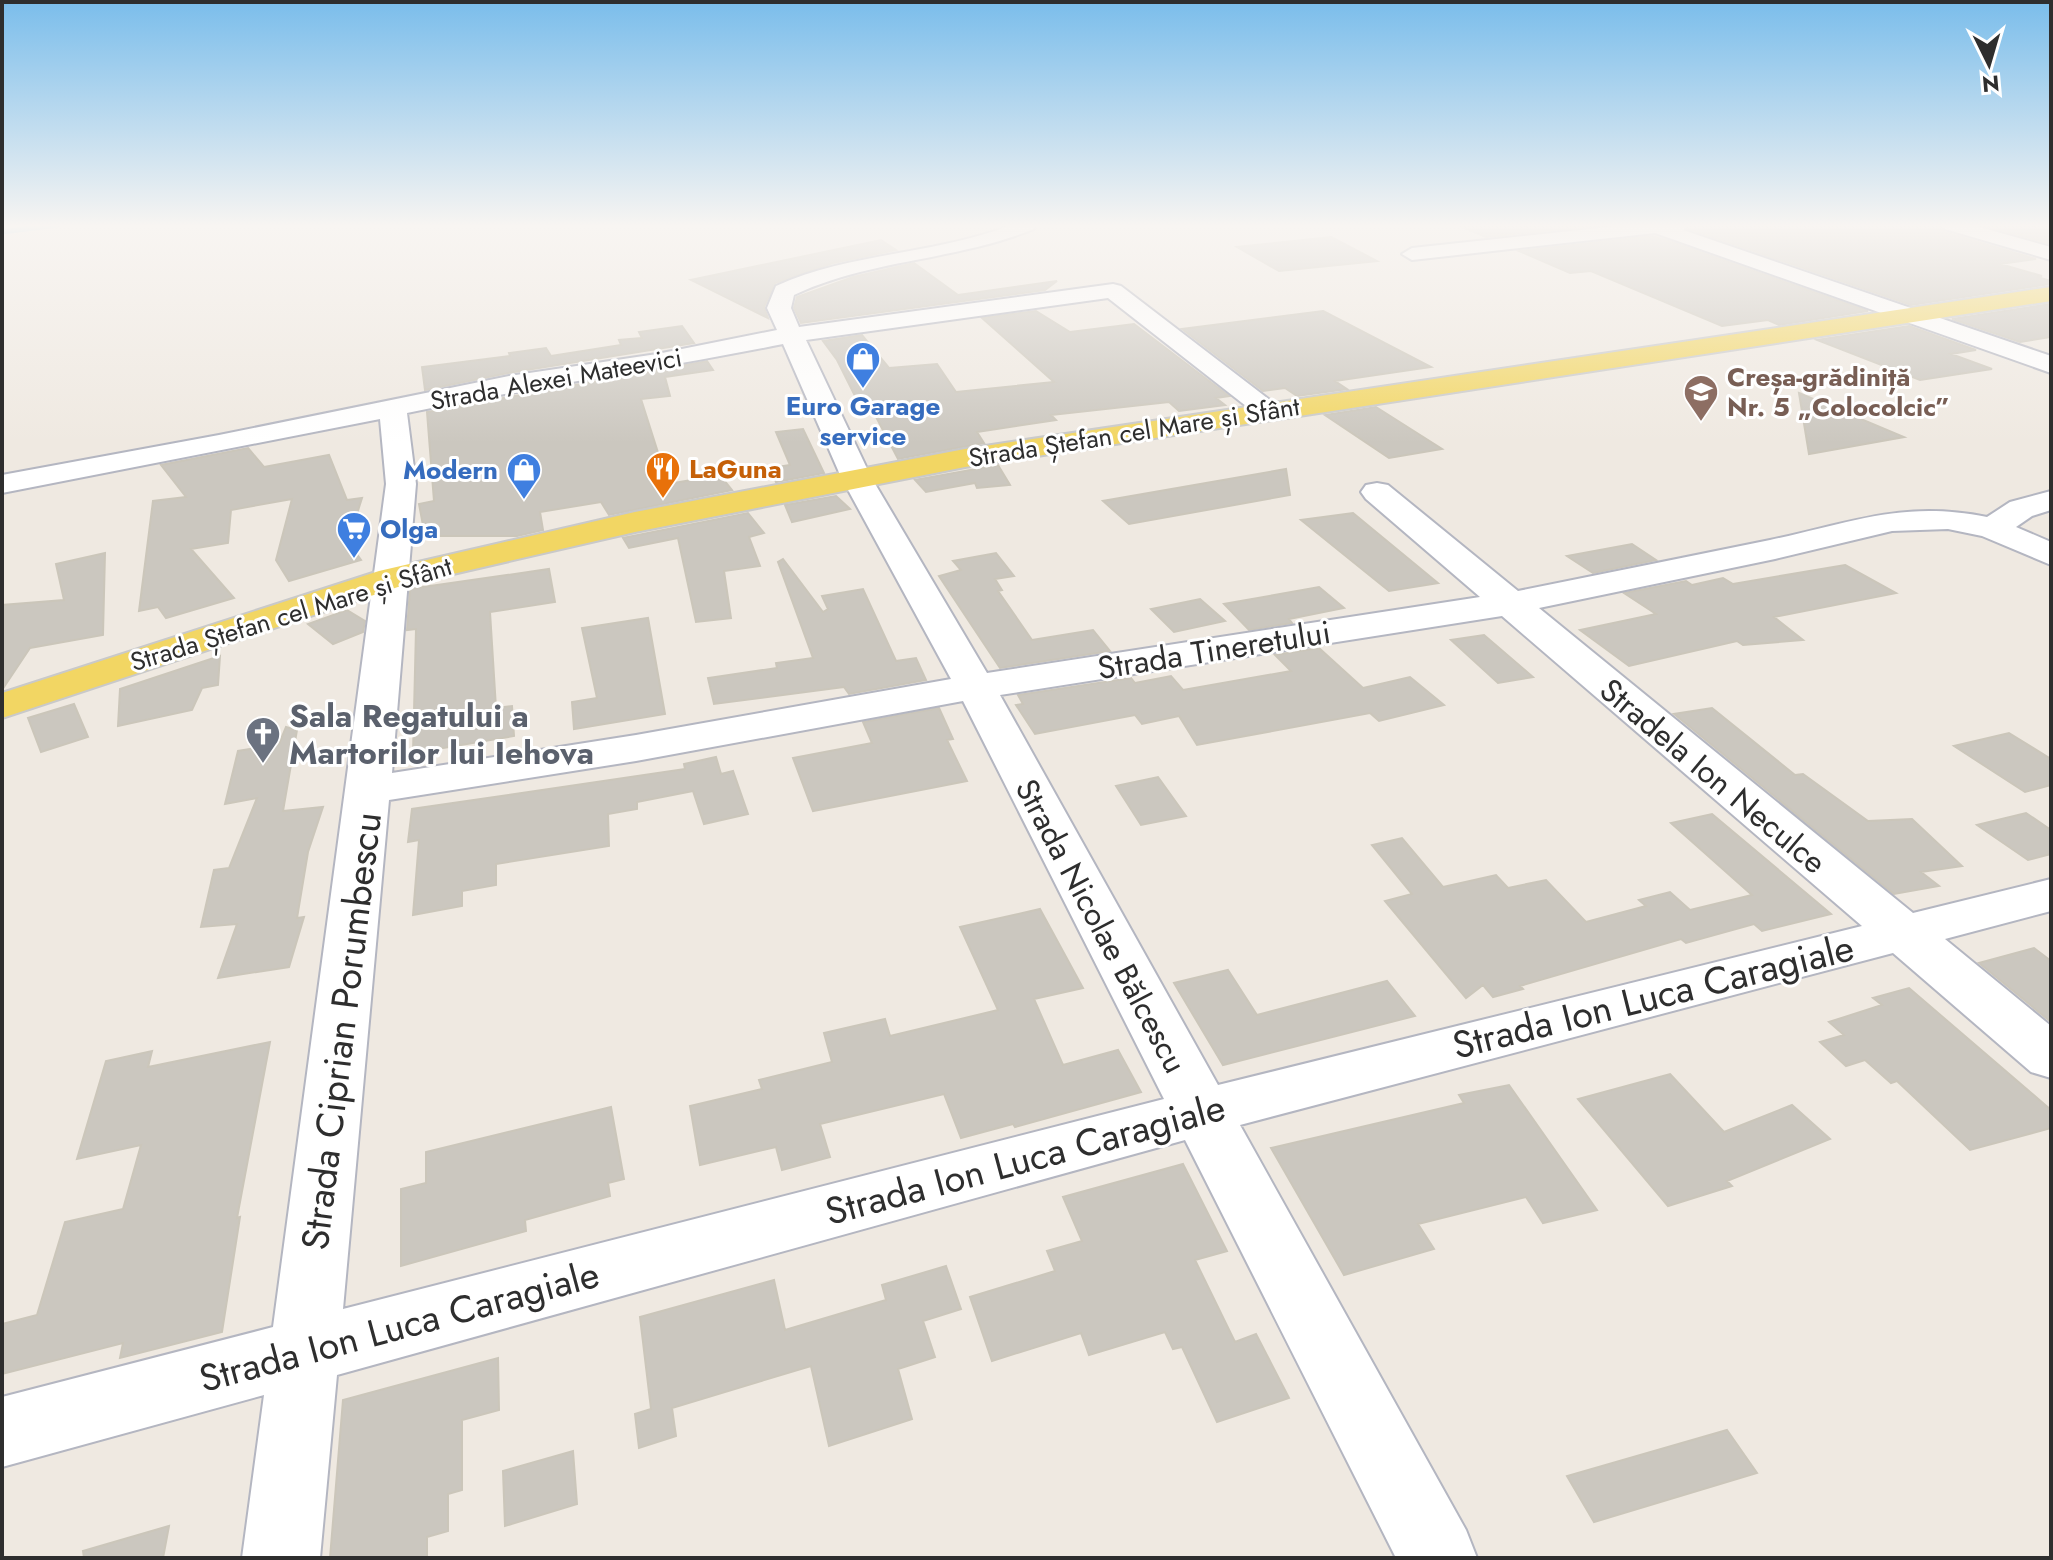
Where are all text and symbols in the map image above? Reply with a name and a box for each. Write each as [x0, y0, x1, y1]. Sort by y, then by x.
north arrow [1949, 24, 2029, 104]
text: N [1981, 67, 2001, 101]
street label: Strada Alexei Mateevici [427, 338, 685, 420]
shop icon: Euro Garage service [844, 340, 882, 390]
place label: Creșa-grădiniță Nr. 5 „Colocolcic” [1727, 358, 1950, 426]
school or university icon: Creșa-grădiniță Nr. 5 „Colocolcic” [1682, 373, 1720, 423]
place label: Euro Garage service [786, 387, 940, 455]
street label: Strada Ștefan cel Mare și Sfânt [966, 387, 1303, 477]
restaurant icon: LaGuna [644, 450, 682, 500]
place label: LaGuna [689, 450, 782, 488]
place label: Modern [403, 451, 498, 489]
shop icon: Modern [505, 451, 543, 501]
supermarket icon: Olga [335, 510, 373, 560]
place label: Olga [380, 510, 438, 548]
street label: Strada Ștefan cel Mare și Sfânt [126, 547, 457, 681]
street label: Strada Tineretului [1094, 609, 1334, 691]
street label: Stradela Ion Neculce [1590, 667, 1836, 885]
place label: Sala Regatului a Martorilor lui Iehova [289, 693, 594, 776]
church icon: Sala Regatului a Martorilor lui Iehova [244, 715, 282, 765]
street label: Strada Nicolae Bălcescu [1004, 771, 1198, 1081]
street label: Strada Ciprian Porumbescu [287, 809, 395, 1253]
street label: Strada Ion Luca Caragiale [1447, 919, 1859, 1073]
street label: Strada Ion Luca Caragiale [819, 1079, 1231, 1239]
street label: Strada Ion Luca Caragiale [193, 1246, 605, 1406]

